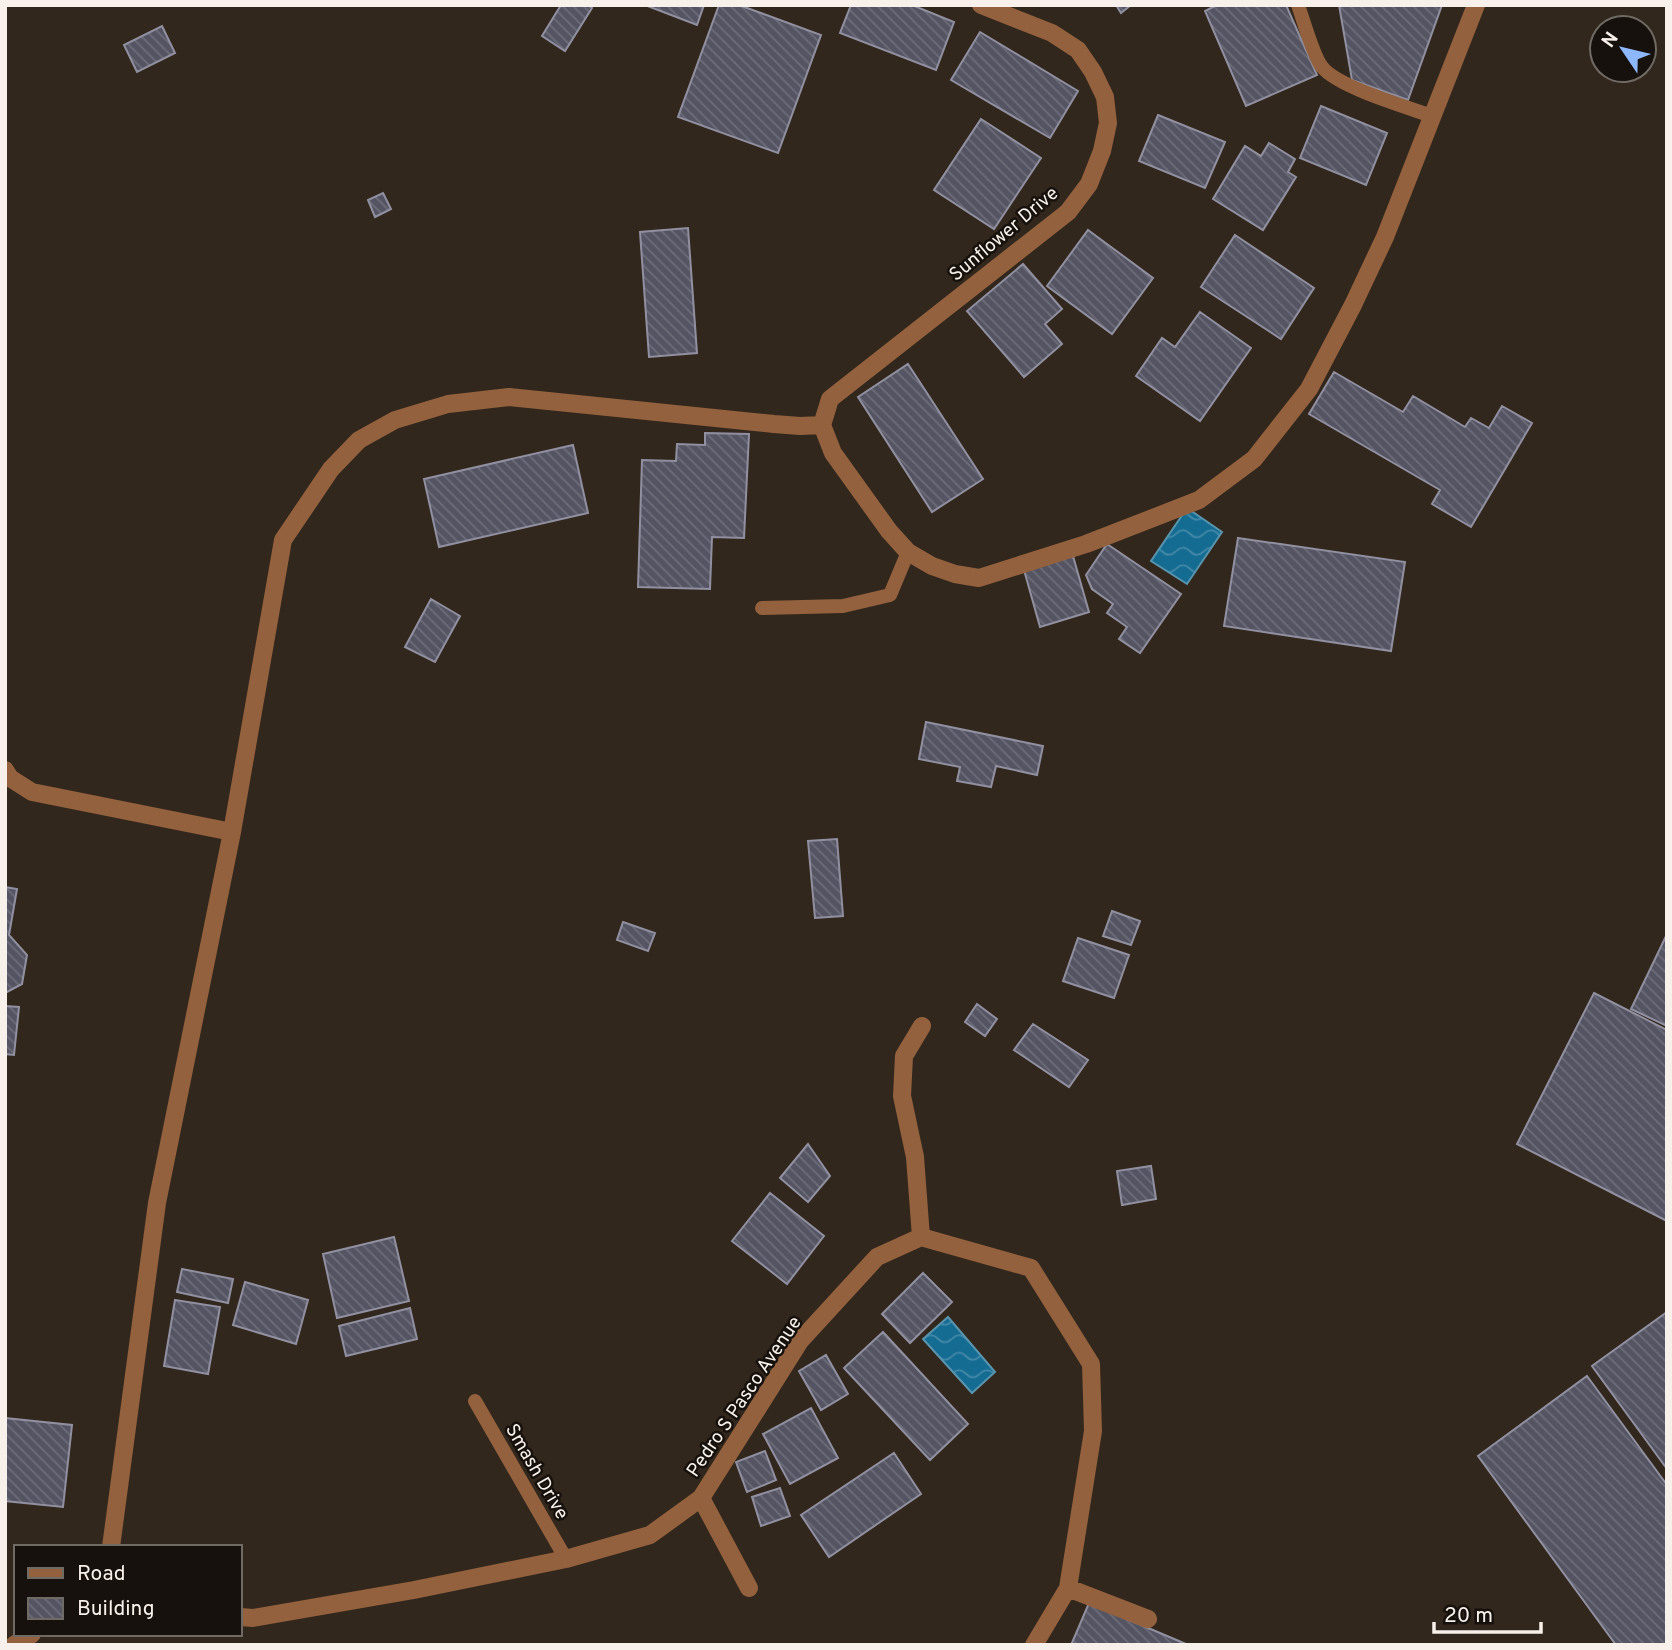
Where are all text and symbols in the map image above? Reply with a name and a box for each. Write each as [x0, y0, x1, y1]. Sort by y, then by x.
north arrow [1588, 14, 1658, 84]
text: N [1597, 28, 1624, 53]
street label: Sunflower Drive [945, 182, 1064, 287]
street label: Pedro S Pasco Avenue [682, 1312, 807, 1482]
street label: Smash Drive [499, 1420, 573, 1524]
legend [14, 1545, 242, 1636]
text: Road [77, 1561, 126, 1588]
scale bar [1434, 1590, 1541, 1634]
text: Building [77, 1596, 155, 1623]
text: 20 m [1444, 1603, 1493, 1630]

